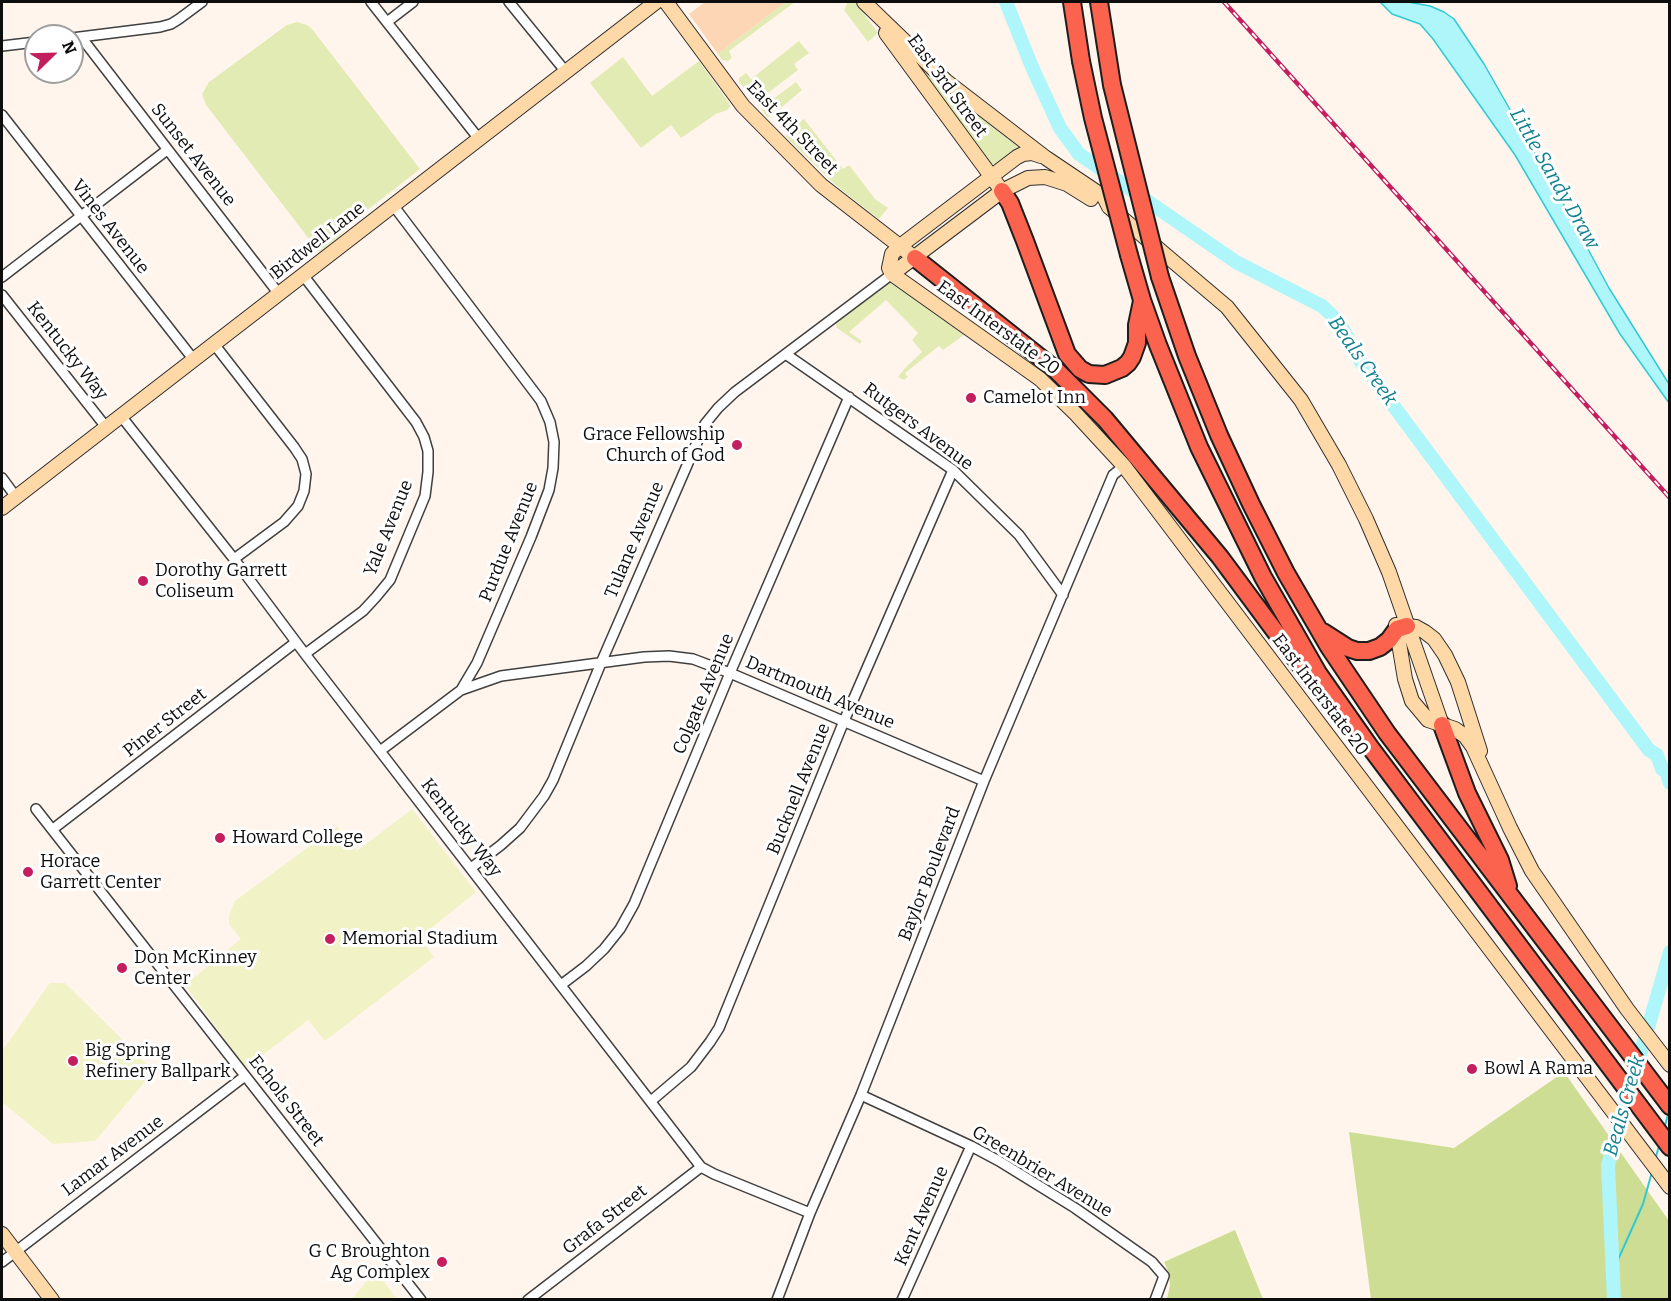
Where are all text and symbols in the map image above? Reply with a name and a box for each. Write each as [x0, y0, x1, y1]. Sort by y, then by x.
north arrow [24, 24, 84, 84]
street label: East 3rd Street [902, 30, 992, 142]
text: N [58, 38, 80, 57]
street label: East 4th Street [742, 77, 842, 179]
street label: Sunset Avenue [146, 99, 240, 211]
water label: Little Sandy Draw [1504, 104, 1604, 254]
street label: Vines Avenue [66, 176, 154, 278]
street label: Birdwell Lane [267, 198, 369, 284]
street label: East Interstate 20 [932, 276, 1064, 380]
street label: Kentucky Way [22, 298, 112, 404]
water label: Beals Creek [1322, 312, 1402, 410]
street label: Rutgers Avenue [859, 379, 977, 475]
place label: Camelot Inn [983, 387, 1086, 409]
marker: Camelot Inn [964, 391, 978, 405]
place label: Grace Fellowship Church of God [583, 424, 725, 466]
marker: Grace Fellowship Church of God [730, 438, 744, 452]
street label: Yale Avenue [360, 477, 418, 579]
street label: Purdue Avenue [475, 479, 543, 605]
street label: Tulane Avenue [601, 479, 669, 601]
place label: Dorothy Garrett Coliseum [155, 560, 287, 602]
marker: Dorothy Garrett Coliseum [136, 574, 150, 588]
street label: Colgate Avenue [669, 630, 739, 758]
street label: East Interstate 20 [1267, 630, 1373, 760]
street label: Dartmouth Avenue [742, 652, 898, 734]
street label: Piner Street [119, 684, 211, 762]
street label: Bucknell Avenue [763, 720, 835, 858]
street label: Kentucky Way [416, 775, 506, 881]
street label: Baylor Boulevard [895, 804, 965, 944]
place label: Howard College [232, 827, 363, 849]
marker: Howard College [213, 831, 227, 845]
place label: Horace Garrett Center [40, 851, 161, 894]
marker: Horace Garrett Center [21, 865, 35, 879]
place label: Memorial Stadium [342, 928, 498, 950]
marker: Memorial Stadium [323, 932, 337, 946]
place label: Don McKinney Center [134, 947, 257, 990]
marker: Don McKinney Center [115, 961, 129, 975]
place label: Big Spring Refinery Ballpark [85, 1040, 230, 1082]
street label: Echols Street [244, 1051, 328, 1151]
water label: Beals Creek [1599, 1053, 1651, 1159]
marker: Big Spring Refinery Ballpark [66, 1054, 80, 1068]
place label: Bowl A Rama [1484, 1058, 1593, 1080]
marker: Bowl A Rama [1465, 1062, 1479, 1076]
street label: Lamar Avenue [58, 1111, 168, 1201]
street label: Greenbrier Avenue [968, 1122, 1116, 1222]
street label: Kent Avenue [890, 1163, 954, 1269]
street label: Grafa Street [559, 1180, 651, 1260]
place label: G C Broughton Ag Complex [309, 1241, 430, 1284]
marker: G C Broughton Ag Complex [435, 1255, 449, 1269]

